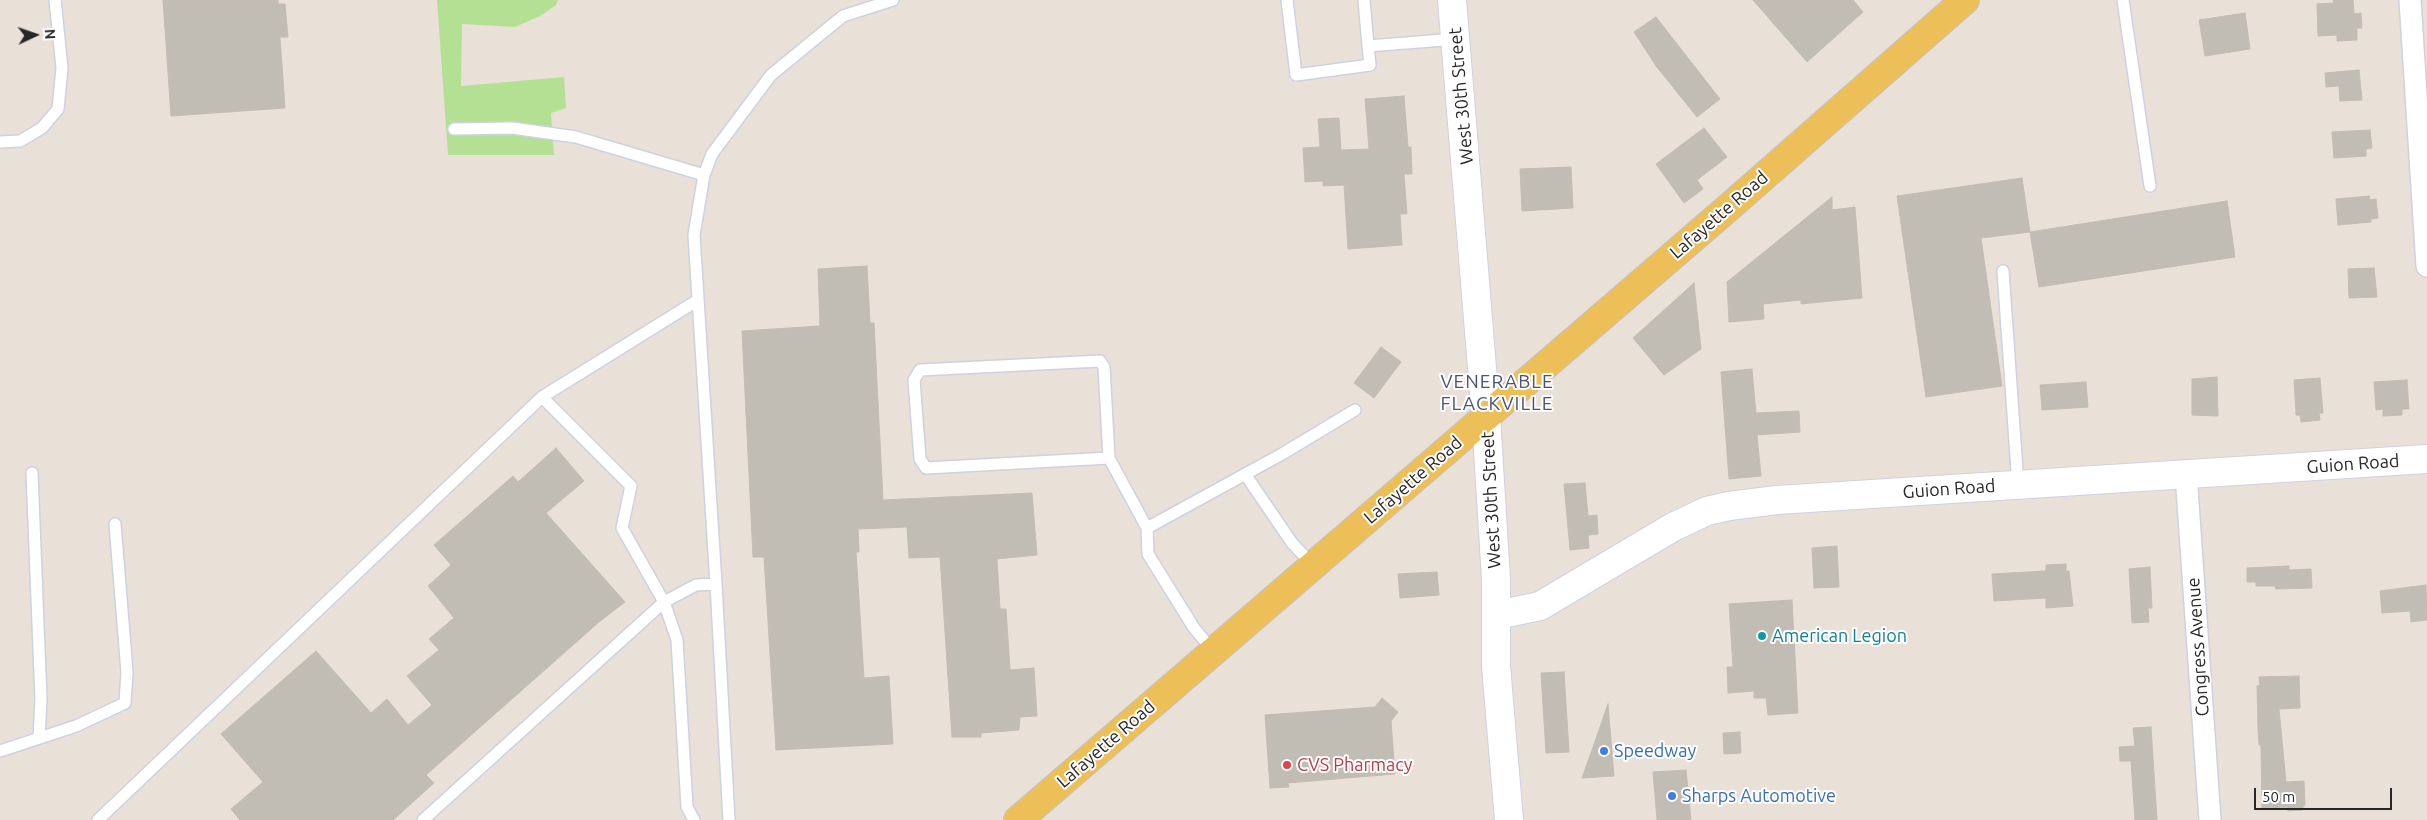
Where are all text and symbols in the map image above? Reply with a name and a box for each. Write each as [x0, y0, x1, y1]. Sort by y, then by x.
north arrow [10, 10, 60, 60]
street label: West 30th Street [1444, 27, 1478, 165]
text: N [42, 29, 58, 40]
street label: Lafayette Road [1666, 167, 1772, 263]
district label: VENERABLE FLACKVILLE [1439, 371, 1555, 415]
street label: West 30th Street [1477, 431, 1505, 569]
street label: Lafayette Road [1360, 432, 1466, 528]
street label: Guion Road [2306, 450, 2400, 478]
street label: Guion Road [1902, 475, 1996, 503]
street label: Congress Avenue [2182, 577, 2214, 717]
place label: American Legion [1772, 625, 1907, 647]
marker: American Legion [1756, 630, 1768, 642]
street label: Lafayette Road [1053, 696, 1159, 792]
place label: Speedway [1614, 740, 1696, 762]
marker: Speedway [1598, 745, 1610, 757]
place label: CVS Pharmacy [1297, 754, 1412, 776]
marker: CVS Pharmacy [1281, 759, 1293, 771]
scale bar [2257, 778, 2394, 810]
place label: Sharps Automotive [1682, 785, 1836, 807]
text: 50 m [2262, 788, 2295, 805]
marker: Sharps Automotive [1666, 790, 1678, 802]

